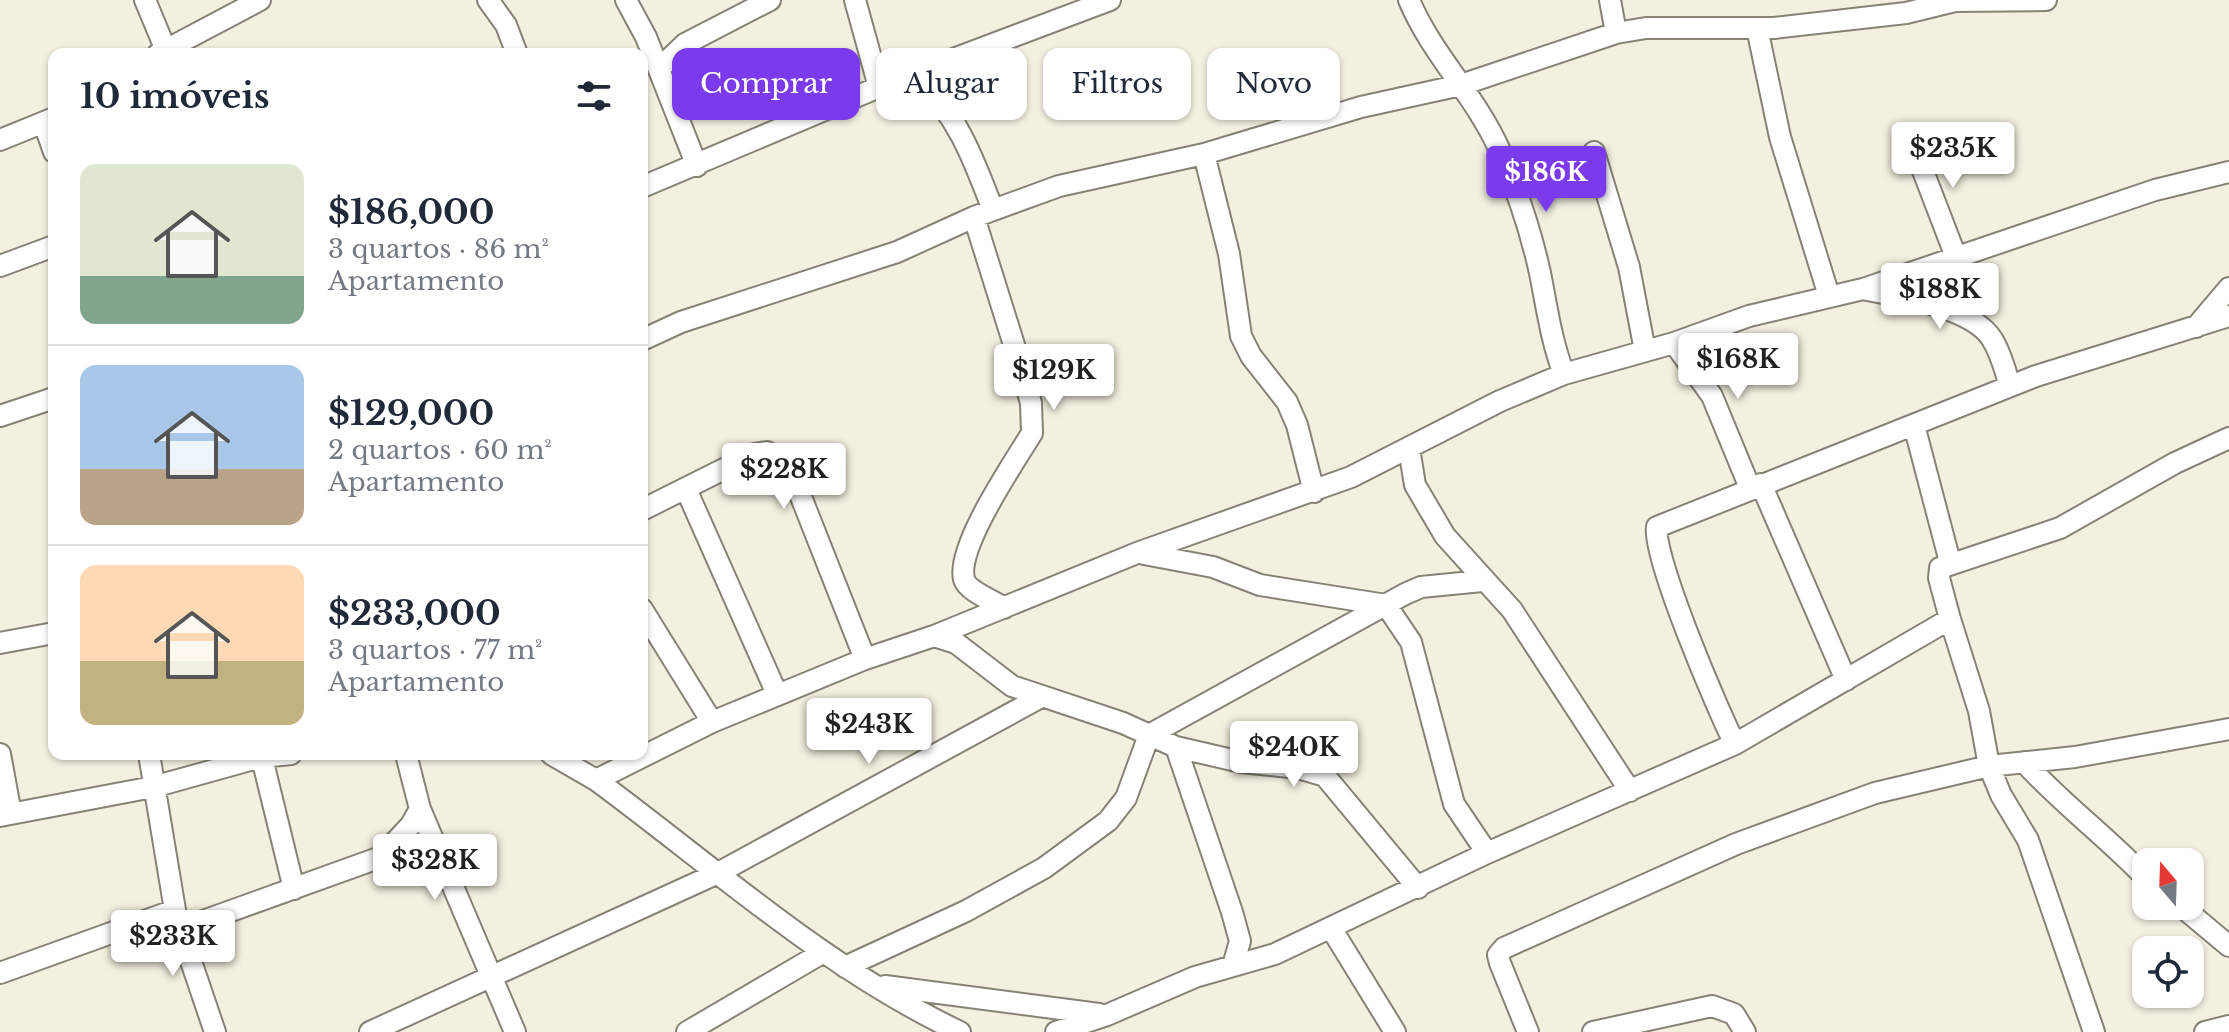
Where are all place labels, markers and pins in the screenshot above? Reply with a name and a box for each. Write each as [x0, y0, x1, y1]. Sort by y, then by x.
pin: $235K [1897, 122, 2009, 190]
pin: $186K [1490, 146, 1602, 214]
pin: $188K [1884, 263, 1996, 331]
pin: $168K [1682, 333, 1794, 401]
pin: $129K [998, 344, 1110, 412]
pin: $228K [728, 443, 840, 511]
pin: $243K [813, 698, 925, 766]
pin: $240K [1238, 721, 1350, 789]
pin: $328K [379, 834, 491, 902]
pin: $233K [117, 910, 229, 978]

